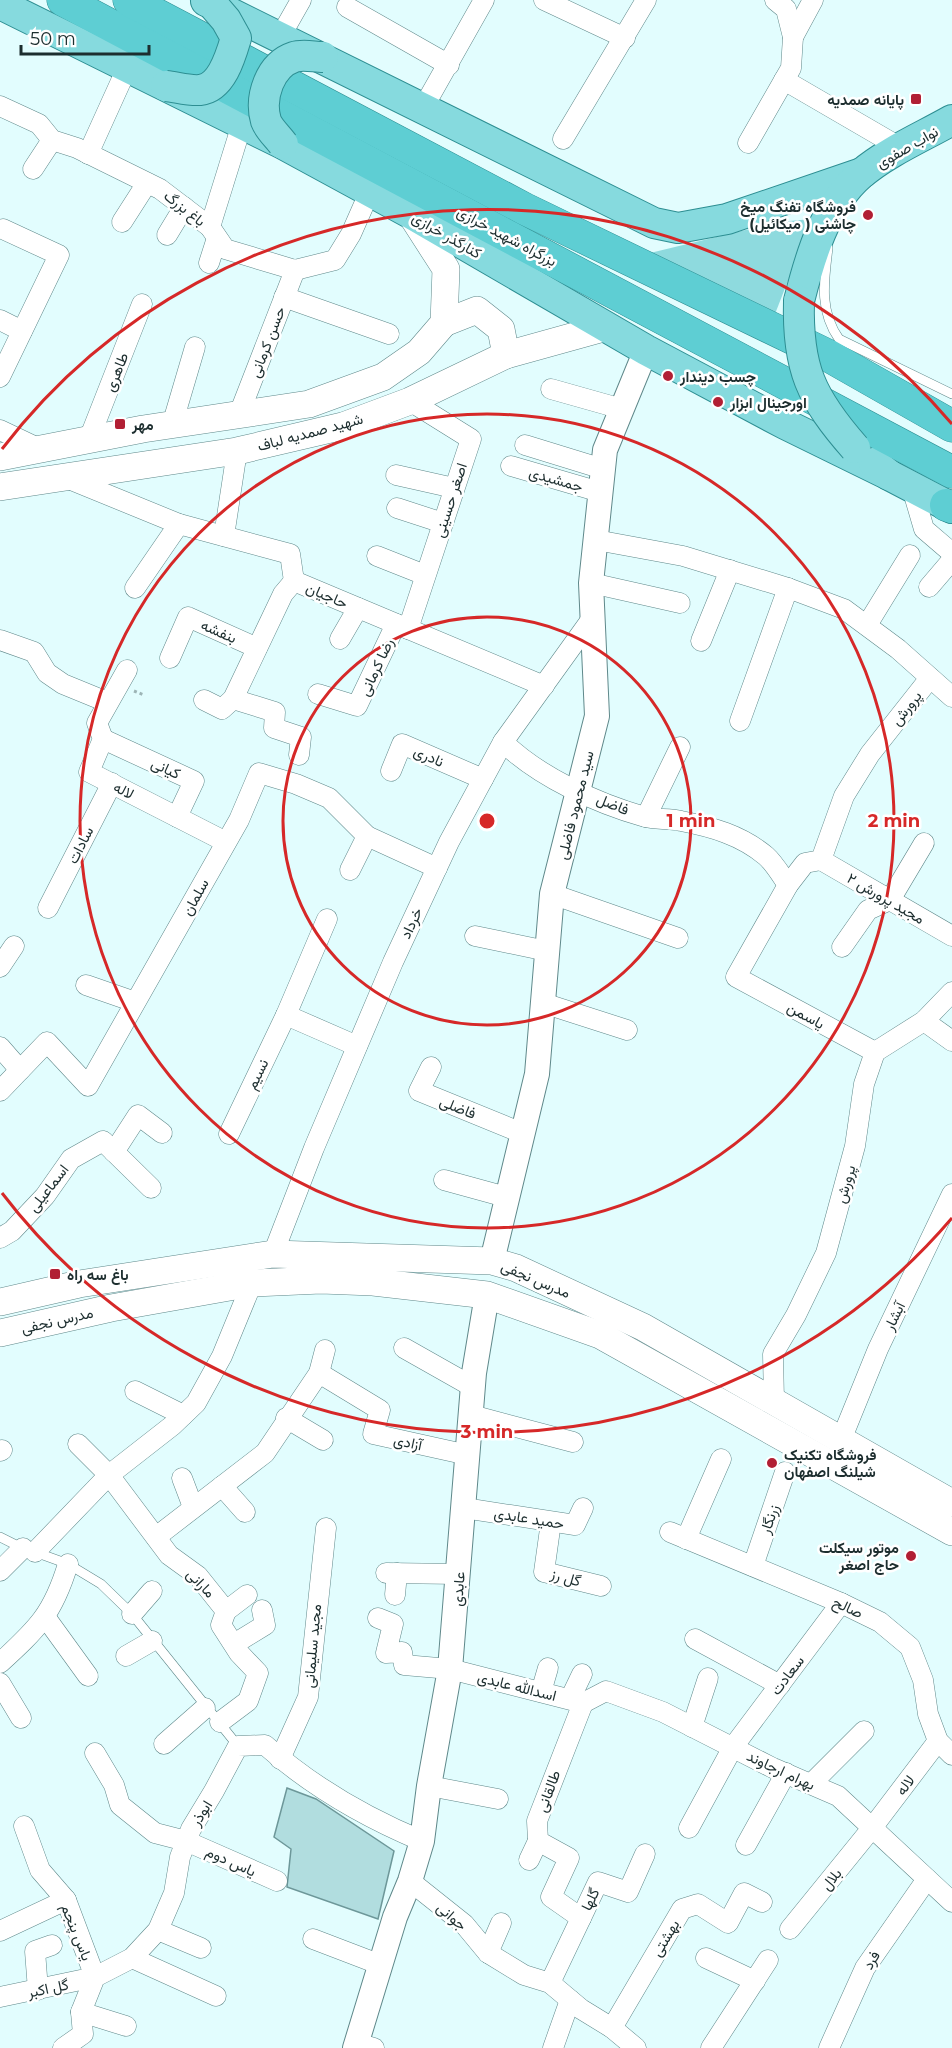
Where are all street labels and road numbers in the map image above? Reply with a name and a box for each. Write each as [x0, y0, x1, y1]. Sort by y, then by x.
street label: نواب صفوی [872, 122, 942, 173]
street label: باغ بزرگ [159, 186, 210, 232]
street label: بزرگراه شهید خرازی [453, 202, 560, 271]
street label: کنارگذر خرازی [408, 207, 485, 264]
street label: حسن کرمانی [245, 304, 290, 381]
street label: طاهری [100, 349, 133, 395]
street label: شهید صمدیه لباف [255, 409, 365, 455]
street label: اصغر حسینی [429, 460, 472, 540]
street label: جمشیدی [527, 462, 585, 497]
street label: حاجیان [303, 578, 351, 612]
street label: بنفشه [198, 615, 240, 647]
street label: رضا کرمانی [354, 635, 399, 699]
street label: پرورش [886, 687, 926, 730]
street label: نادری [411, 741, 447, 772]
street label: سید محمود فاضلی [552, 748, 599, 862]
street label: کیانی [148, 753, 184, 784]
street label: لاله [110, 777, 138, 803]
street label: فاضل [594, 789, 632, 819]
street label: سادات [63, 823, 98, 867]
street label: مجید پرورش ۲ [843, 868, 928, 929]
street label: سلمان [177, 875, 213, 919]
street label: خرداد [396, 904, 426, 942]
street label: یاسمن [783, 997, 828, 1034]
street label: نسیم [241, 1056, 273, 1093]
street label: فاضلی [437, 1091, 479, 1124]
street label: اسماعیلی [23, 1160, 73, 1216]
street label: پرورش [830, 1163, 860, 1206]
street label: مدرس نجفی [498, 1256, 573, 1303]
street label: آبشار [879, 1297, 910, 1334]
street label: مدرس نجفی [19, 1302, 95, 1338]
street label: آزادی [392, 1430, 426, 1456]
street label: زرنگار [755, 1502, 783, 1537]
street label: حمید عابدی [492, 1503, 565, 1534]
street label: گل رز [548, 1563, 584, 1590]
street label: مارانی [182, 1564, 219, 1602]
street label: عابدی [447, 1571, 470, 1607]
street label: صالح [829, 1592, 866, 1624]
street label: مجید سلیمانی [299, 1603, 326, 1689]
street label: سعادت [766, 1651, 808, 1699]
street label: اسدالله عابدی [475, 1667, 559, 1706]
street label: بهرام ارجاوند [743, 1746, 818, 1795]
street label: طالقانی [532, 1767, 565, 1815]
street label: لاله [891, 1771, 919, 1799]
street label: ابوذر [185, 1797, 216, 1830]
street label: یاس دوم [203, 1842, 259, 1881]
street label: بلال [816, 1864, 846, 1894]
street label: گلها [576, 1884, 604, 1913]
street label: جوانی [432, 1898, 471, 1935]
street label: یاس پنجم [56, 1901, 97, 1964]
street label: بهشتی [647, 1916, 684, 1960]
street label: فرد [858, 1947, 884, 1973]
street label: گل اکبر [25, 1974, 71, 2002]

